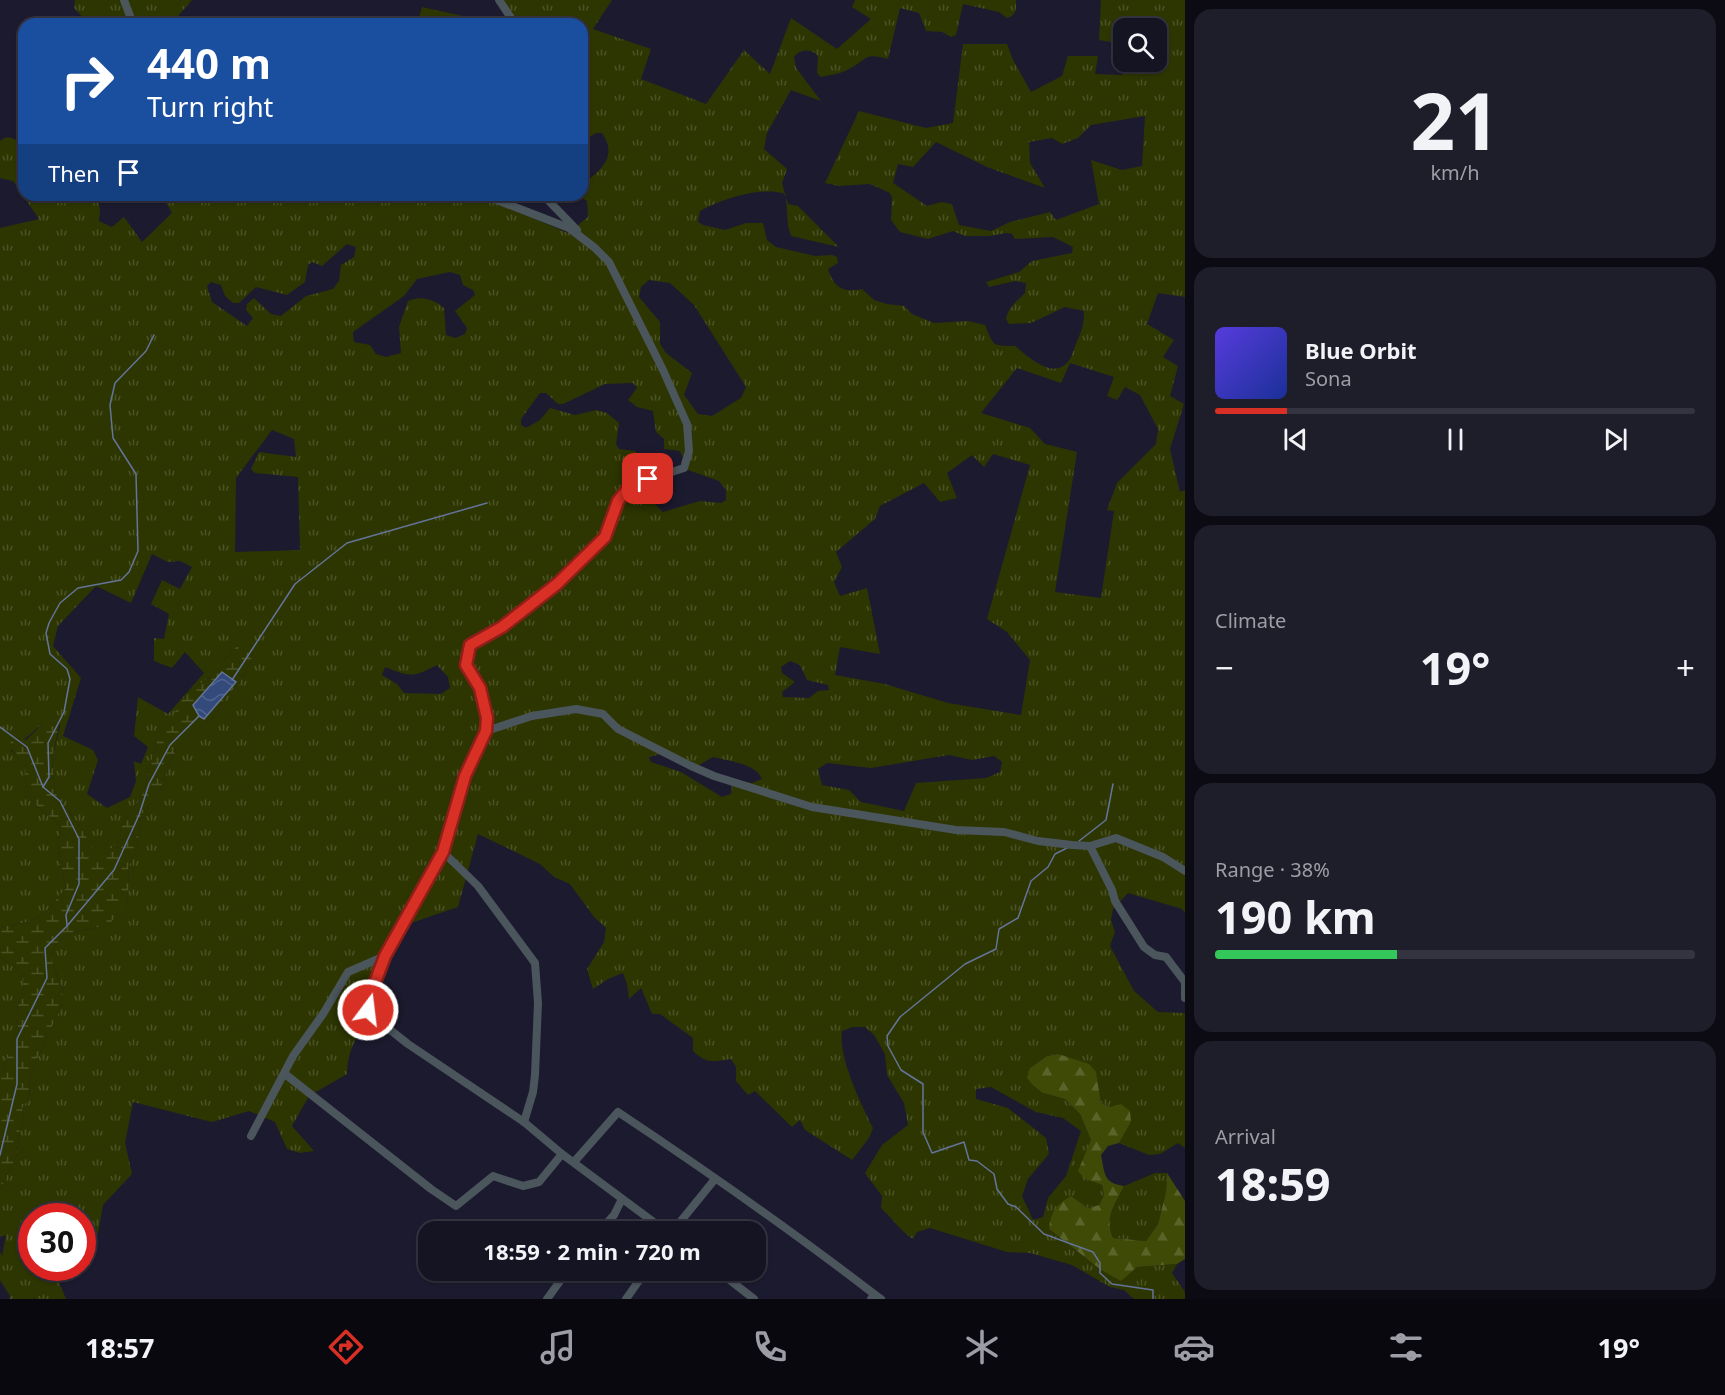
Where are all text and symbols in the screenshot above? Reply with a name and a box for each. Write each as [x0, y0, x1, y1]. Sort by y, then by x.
map controls [1113, 18, 1167, 72]
button: search [1113, 18, 1167, 72]
text: 440 m [147, 34, 271, 91]
icon: right [48, 42, 126, 120]
text: 21 [1410, 67, 1500, 173]
text: Turn right [147, 88, 273, 125]
icon: arrive [112, 156, 145, 189]
text: Then [48, 158, 100, 188]
text: km/h [1430, 159, 1480, 186]
text: Blue Orbit [1305, 335, 1417, 365]
text: Sona [1305, 365, 1352, 392]
icon: previous [1279, 423, 1312, 456]
icon: pause [1439, 423, 1472, 456]
icon: next [1599, 423, 1632, 456]
pin [622, 453, 673, 504]
icon: arrive [631, 462, 664, 495]
text: Climate [1215, 607, 1286, 634]
text: 19° [1420, 637, 1490, 698]
text: − [1215, 645, 1234, 690]
text: + [1676, 645, 1695, 690]
text: Range · 38% [1215, 856, 1330, 883]
text: 190 km [1215, 886, 1376, 947]
position arrow [336, 978, 400, 1042]
text: Arrival [1215, 1123, 1276, 1150]
text: 18:59 [1215, 1153, 1331, 1214]
speed limit sign: 30 [18, 1203, 96, 1281]
text: 18:59 · 2 min · 720 m [483, 1236, 701, 1266]
icon: directions [325, 1326, 367, 1368]
icon: music [537, 1326, 579, 1368]
icon: phone [749, 1326, 791, 1368]
icon: climate [961, 1326, 1003, 1368]
icon: car [1173, 1326, 1215, 1368]
icon: filters [1385, 1326, 1427, 1368]
text: 18:57 [85, 1329, 154, 1366]
text: 19° [1598, 1329, 1640, 1366]

